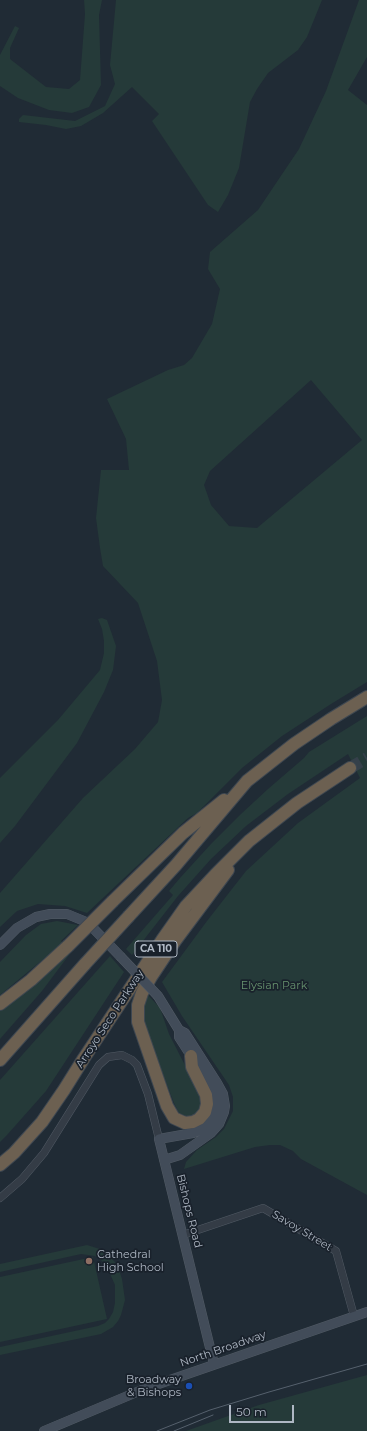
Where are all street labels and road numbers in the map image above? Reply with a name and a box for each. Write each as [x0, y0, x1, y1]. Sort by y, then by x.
road number: CA 110 [135, 941, 177, 957]
street label: Arroyo Seco Parkway [73, 967, 147, 1071]
street label: Bishops Road [173, 1173, 205, 1249]
street label: Savoy Street [270, 1208, 334, 1254]
street label: North Broadway [178, 1328, 268, 1370]

